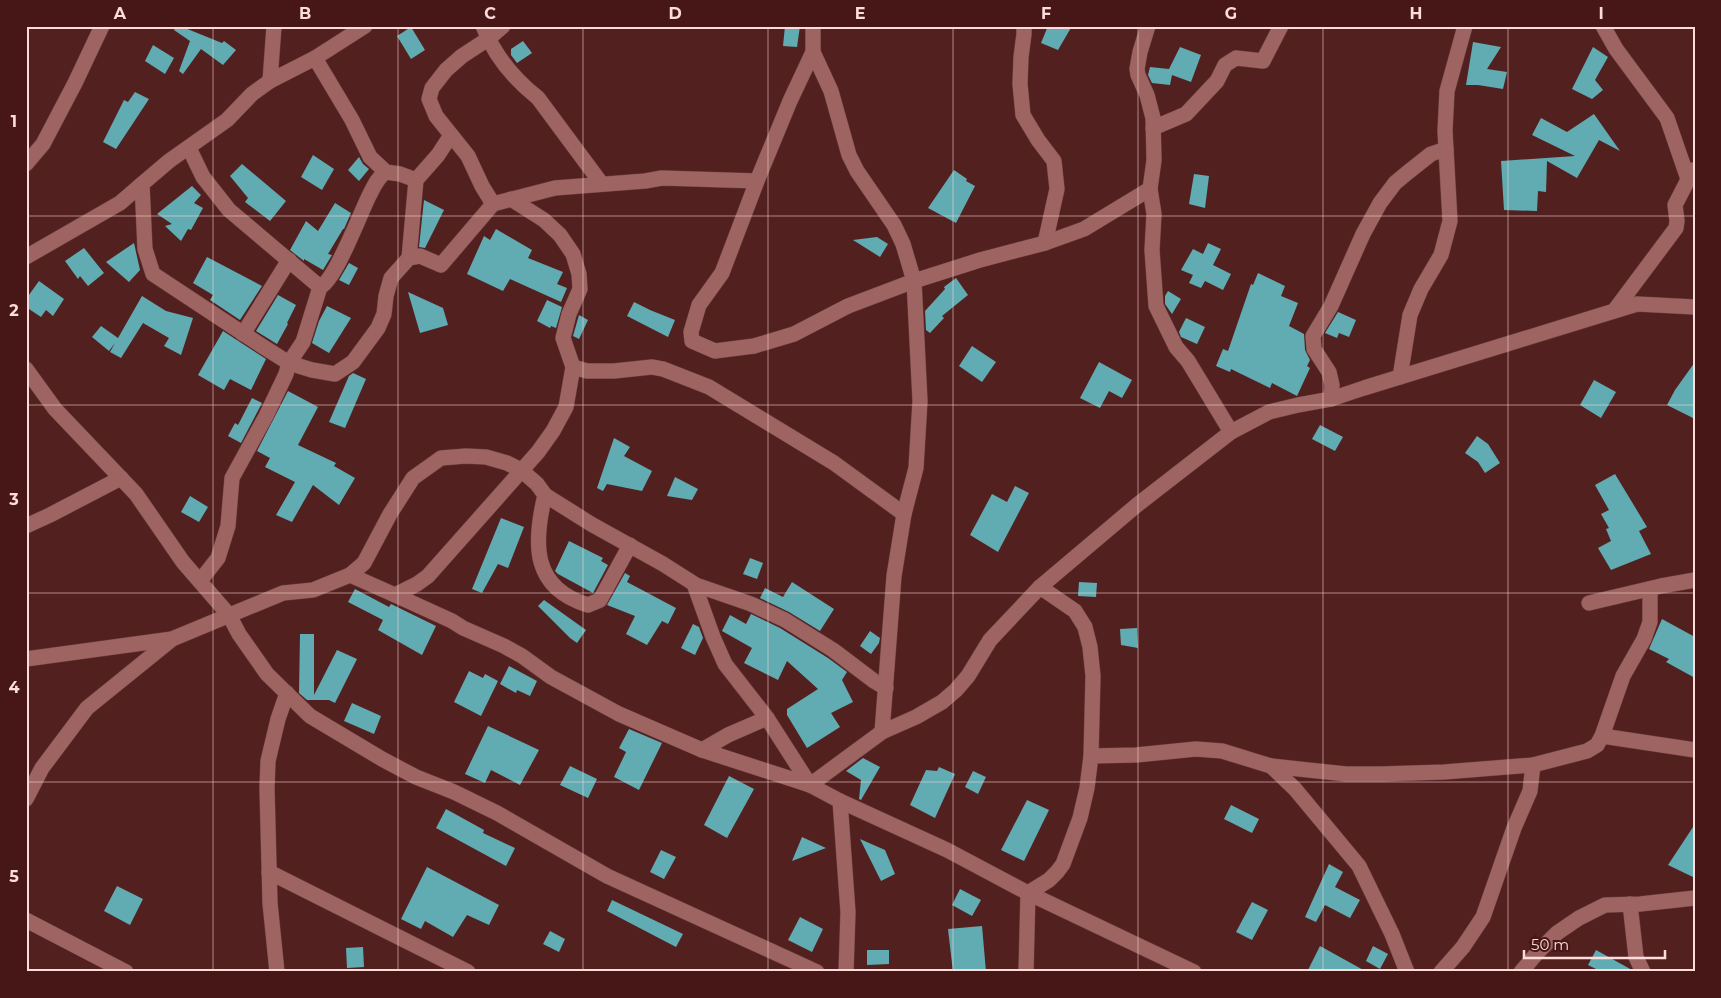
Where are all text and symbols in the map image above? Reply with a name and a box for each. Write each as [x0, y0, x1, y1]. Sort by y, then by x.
text: A [113, 4, 127, 23]
text: B [299, 4, 311, 23]
text: C [484, 4, 496, 23]
text: D [668, 4, 682, 23]
text: E [855, 4, 865, 23]
text: F [1041, 4, 1051, 23]
text: G [1225, 4, 1237, 23]
text: H [1410, 4, 1422, 23]
text: I [1598, 4, 1604, 23]
text: 1 [11, 112, 17, 131]
text: 2 [9, 301, 19, 320]
text: 3 [8, 490, 19, 509]
text: 4 [8, 678, 20, 697]
text: 5 [9, 867, 19, 886]
scale bar [1524, 928, 1665, 960]
text: 50 m [1531, 935, 1569, 954]

